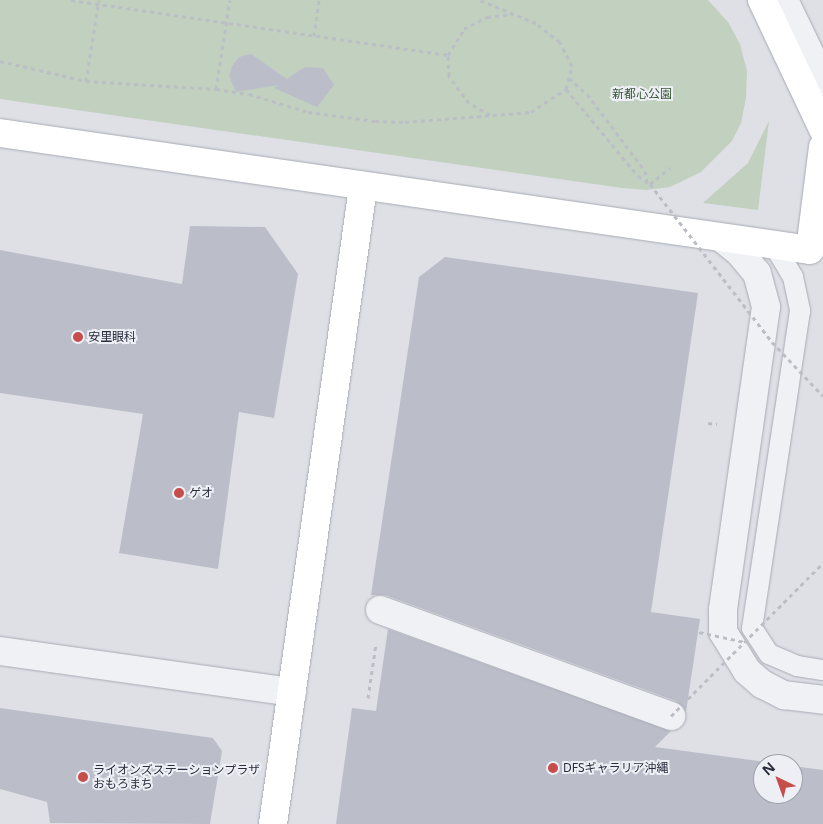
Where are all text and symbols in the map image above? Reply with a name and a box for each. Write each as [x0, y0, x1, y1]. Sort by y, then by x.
park label: 新都心公園 [612, 87, 672, 101]
place label: 安里眼科 [88, 330, 136, 344]
marker: 安里眼科 [72, 331, 84, 343]
place label: ゲオ [189, 486, 213, 500]
marker: ゲオ [173, 487, 185, 499]
north arrow [753, 754, 803, 804]
text: N [758, 757, 779, 779]
place label: DFSギャラリア沖縄 [563, 761, 669, 775]
marker: DFSギャラリア沖縄 [547, 762, 559, 774]
place label: ライオンズステーションプラザ おもろまち [93, 763, 261, 791]
marker: ライオンズステーションプラザ おもろまち [77, 771, 89, 783]

